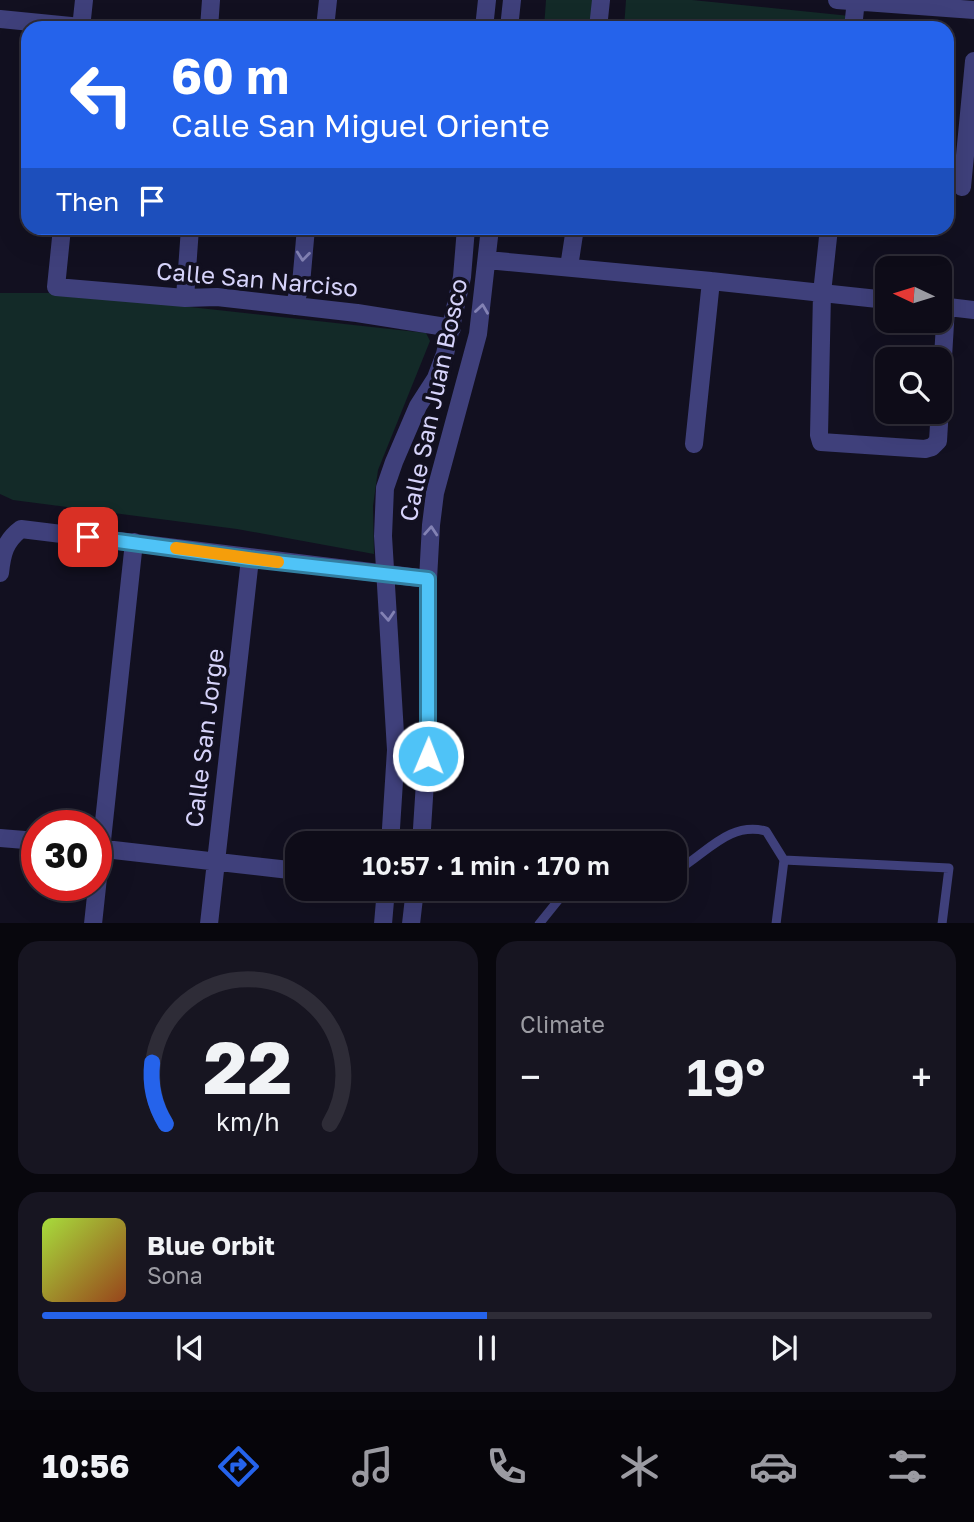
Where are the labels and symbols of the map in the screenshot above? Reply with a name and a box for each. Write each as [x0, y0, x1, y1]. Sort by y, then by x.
one-way arrow [296, 251, 311, 262]
street label: Calle San Narciso [155, 255, 359, 302]
north arrow [875, 256, 952, 332]
street label: Calle San Juan Bosco [393, 276, 472, 524]
one-way arrow [474, 303, 489, 315]
pin [58, 507, 118, 567]
one-way arrow [423, 525, 438, 536]
one-way arrow [380, 611, 395, 622]
street label: Calle San Jorge [178, 647, 229, 829]
position arrow [391, 719, 465, 793]
speed limit sign: 30 [21, 810, 112, 901]

